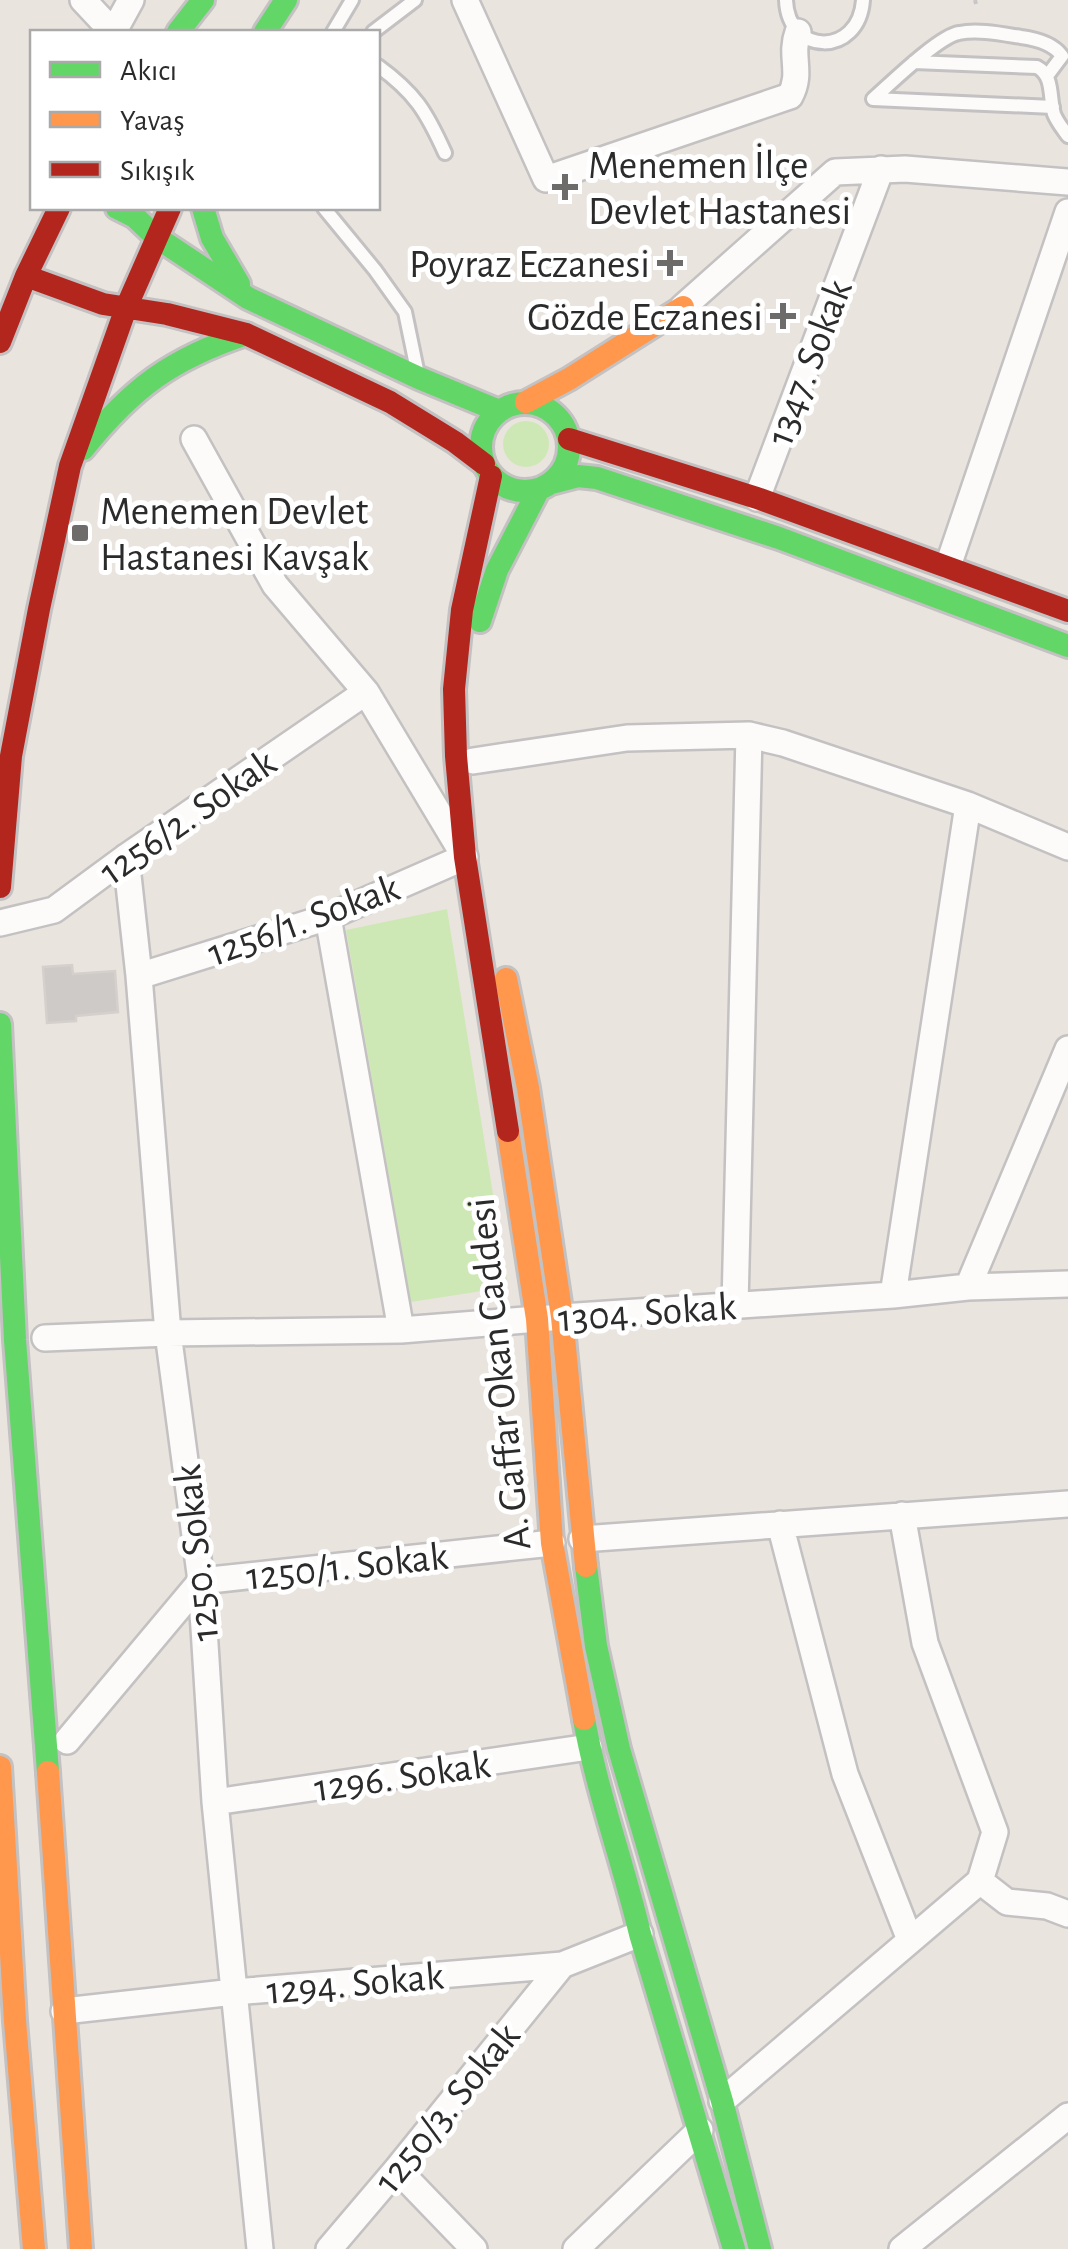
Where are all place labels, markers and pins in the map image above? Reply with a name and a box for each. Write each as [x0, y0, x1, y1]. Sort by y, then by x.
place label: Menemen İlçe Devlet Hastanesi [588, 143, 851, 232]
marker: Menemen İlçe Devlet Hastanesi [552, 174, 578, 200]
place label: Poyraz Eczanesi [409, 245, 650, 285]
marker: Poyraz Eczanesi [659, 252, 681, 274]
place label: Gözde Eczanesi [527, 298, 763, 338]
marker: Gözde Eczanesi [772, 305, 794, 327]
place label: Menemen Devlet Hastanesi Kavşak [100, 492, 369, 578]
marker: Menemen Devlet Hastanesi Kavşak [69, 522, 91, 544]

